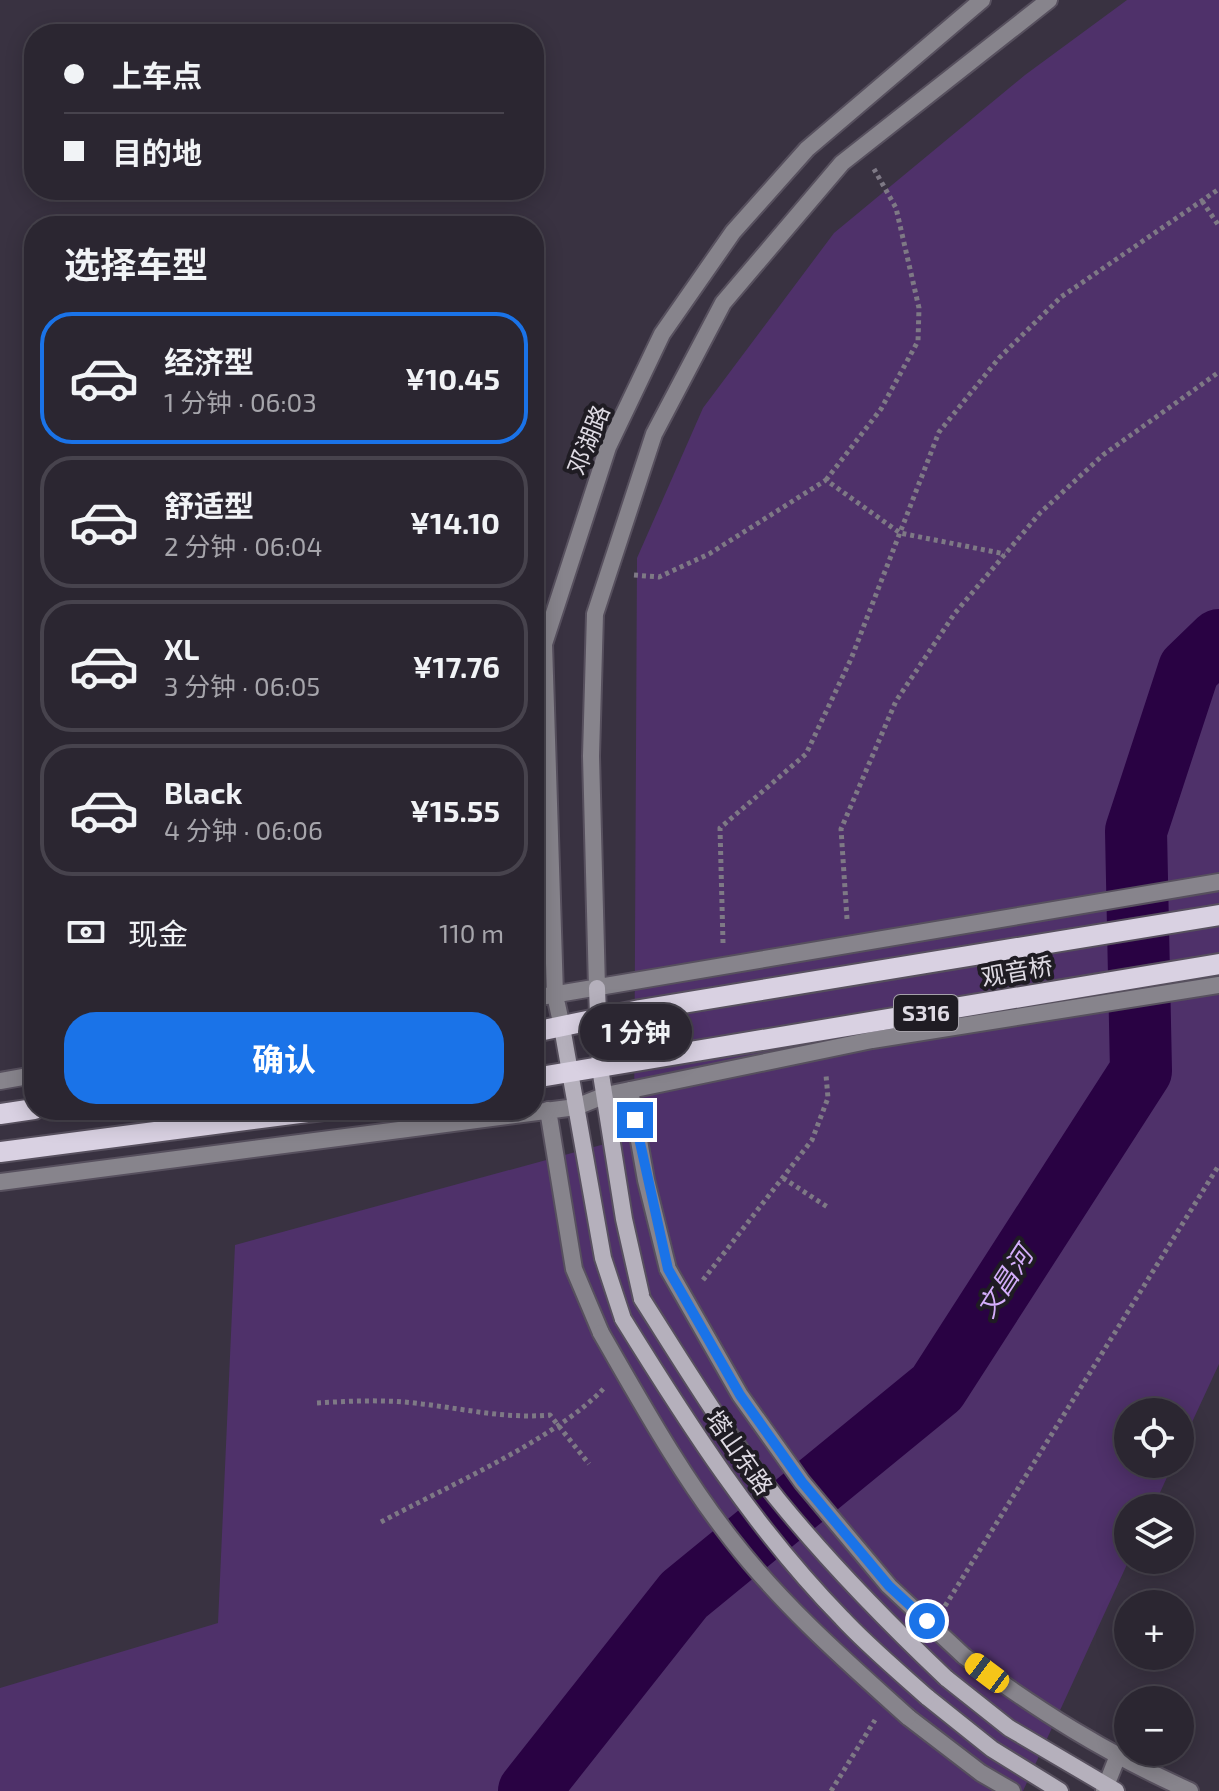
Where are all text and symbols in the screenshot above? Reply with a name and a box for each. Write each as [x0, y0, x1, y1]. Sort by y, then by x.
text: 上车点 [112, 57, 202, 93]
text: 目的地 [112, 134, 202, 170]
text: 选择车型 [64, 242, 208, 285]
icon: car [68, 342, 140, 414]
text: 经济型 [164, 343, 254, 379]
text: ¥10.45 [405, 360, 500, 396]
text: 1 分钟 · 06:03 [164, 386, 317, 417]
street label: 邓湖路 [561, 401, 615, 478]
icon: car [68, 486, 140, 558]
text: 舒适型 [164, 487, 254, 523]
text: ¥14.10 [410, 504, 500, 540]
text: 2 分钟 · 06:04 [164, 530, 323, 561]
icon: car [68, 630, 140, 702]
text: XL [164, 630, 199, 666]
text: ¥17.76 [413, 648, 500, 684]
text: 3 分钟 · 06:05 [164, 670, 320, 701]
icon: car [68, 774, 140, 846]
text: Black [164, 774, 242, 810]
text: ¥15.55 [410, 792, 500, 828]
text: 4 分钟 · 06:06 [164, 814, 323, 845]
icon: cash [64, 910, 108, 954]
text: 现金 [128, 915, 188, 951]
text: 110 m [439, 917, 504, 948]
street label: 观音桥 [979, 950, 1055, 991]
road number: S316 [894, 995, 958, 1031]
callout: 1 分钟 [579, 1004, 691, 1060]
button: 确认 [64, 1012, 504, 1104]
text: 1 分钟 [602, 1016, 670, 1047]
route end [617, 1102, 653, 1138]
water label: 文昌河 [969, 1236, 1041, 1322]
map controls [1114, 1398, 1194, 1766]
button: locate [1114, 1398, 1194, 1478]
street label: 塔山东路 [701, 1405, 780, 1500]
button: layers [1114, 1494, 1194, 1574]
button: + [1114, 1590, 1194, 1670]
route start [909, 1603, 945, 1639]
car [961, 1649, 1013, 1697]
button: − [1114, 1686, 1194, 1766]

